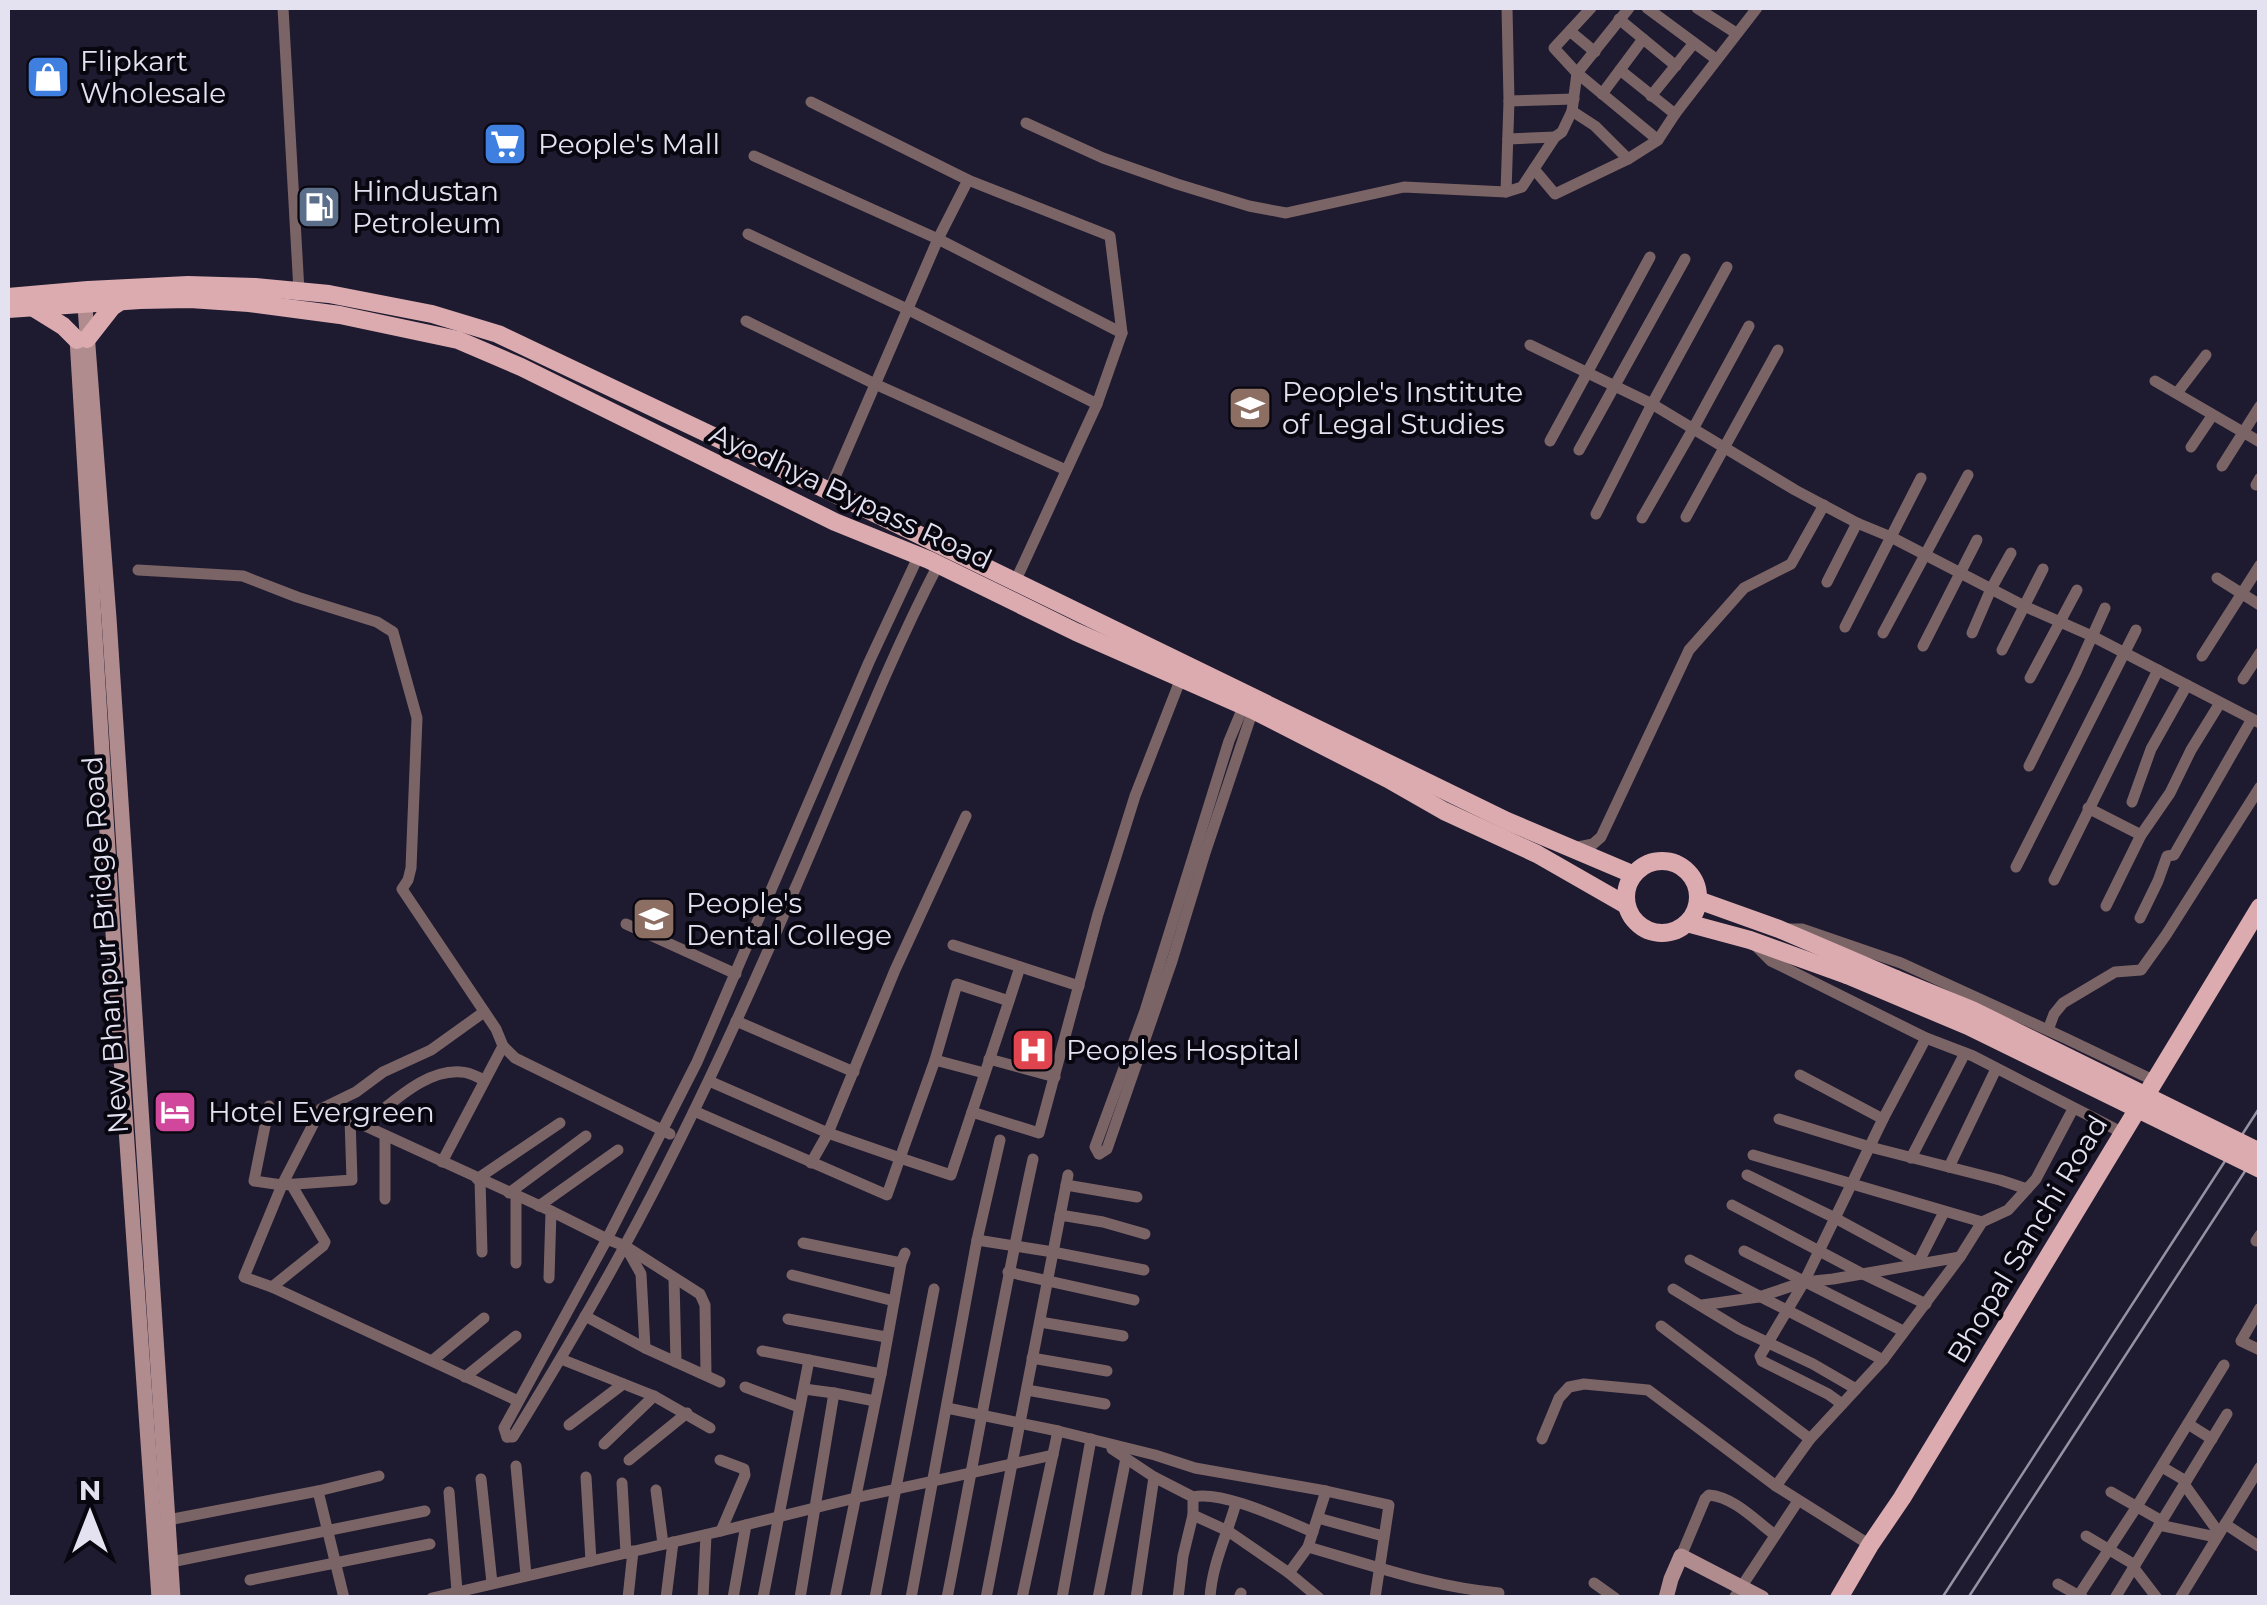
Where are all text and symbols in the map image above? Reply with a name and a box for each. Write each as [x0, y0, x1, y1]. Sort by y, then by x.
place label: Flipkart Wholesale [80, 44, 226, 110]
shop icon: Flipkart Wholesale [25, 54, 71, 100]
supermarket icon: People's Mall [482, 121, 528, 167]
place label: People's Mall [538, 127, 720, 161]
place label: Hindustan Petroleum [352, 174, 501, 240]
fuel station icon: Hindustan Petroleum [296, 184, 342, 230]
place label: People's Institute of Legal Studies [1282, 375, 1523, 441]
school or university icon: People's Institute of Legal Studies [1227, 385, 1273, 431]
street label: Ayodhya Bypass Road [705, 416, 997, 576]
street label: New Bhanpur Bridge Road [75, 755, 135, 1135]
place label: People's Dental College [686, 886, 892, 952]
school or university icon: People's Dental College [631, 896, 677, 942]
hospital icon: Peoples Hospital [1010, 1027, 1056, 1073]
place label: Peoples Hospital [1066, 1033, 1300, 1067]
hotel icon: Hotel Evergreen [152, 1089, 198, 1135]
place label: Hotel Evergreen [208, 1095, 435, 1129]
street label: Bhopal Sanchi Road [1940, 1109, 2114, 1369]
north arrow [40, 1465, 140, 1565]
text: N [79, 1473, 101, 1507]

